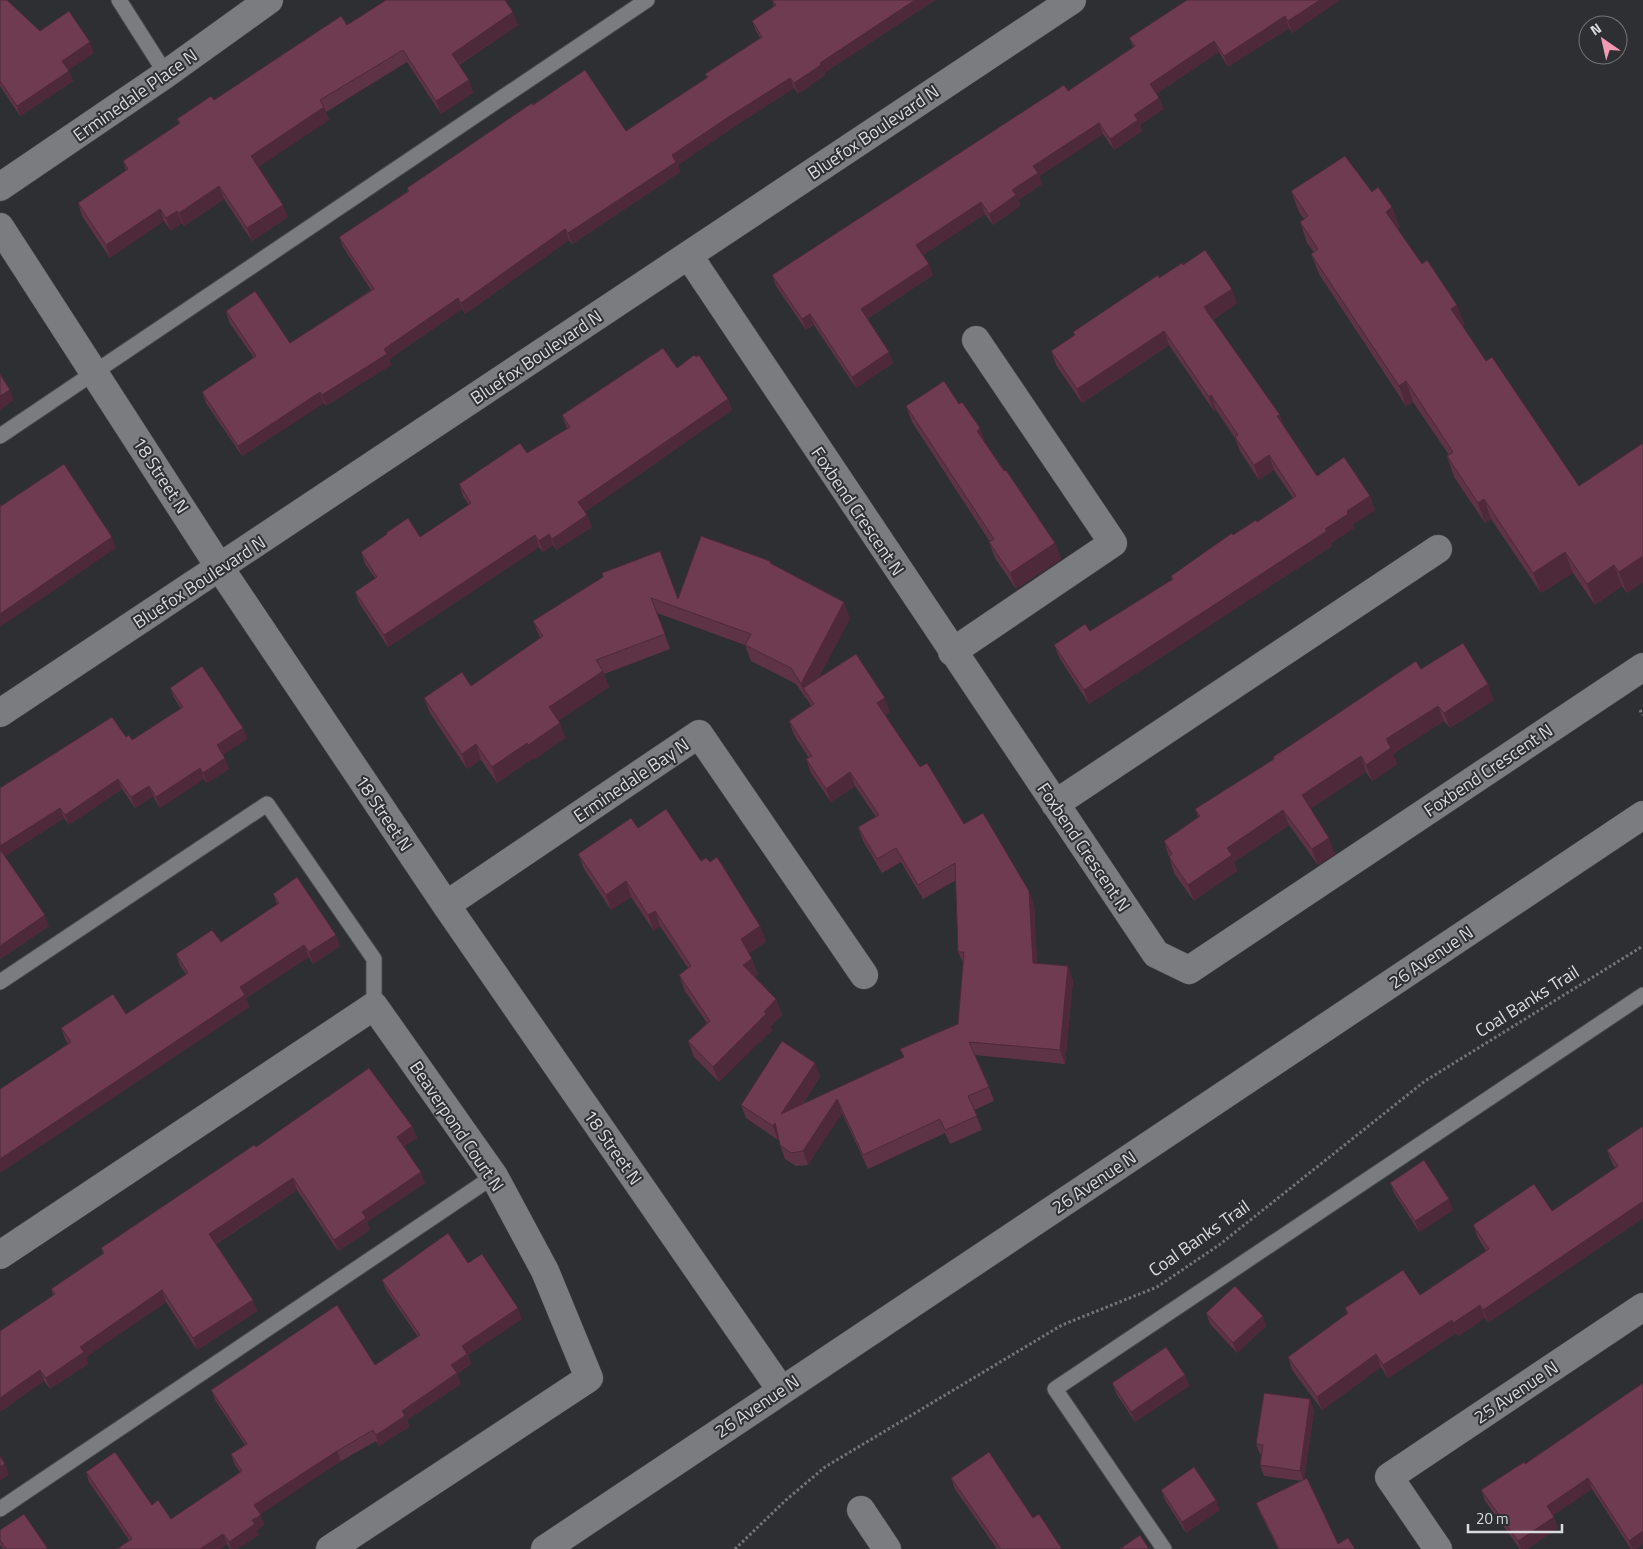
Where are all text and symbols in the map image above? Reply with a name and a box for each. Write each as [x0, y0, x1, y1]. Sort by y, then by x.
north arrow [1578, 15, 1628, 65]
text: N [1586, 17, 1605, 40]
street label: Erminedale Place N [67, 42, 203, 148]
street label: Bluefox Boulevard N [802, 78, 944, 186]
street label: Bluefox Boulevard N [465, 303, 607, 411]
street label: 18 Street N [126, 431, 196, 519]
street label: Foxbend Crescent N [805, 441, 911, 581]
street label: Bluefox Boulevard N [127, 529, 271, 635]
street label: Foxbend Crescent N [1418, 717, 1558, 823]
street label: Erminedale Bay N [568, 731, 694, 829]
street label: 18 Street N [349, 770, 419, 856]
street label: Foxbend Crescent N [1031, 777, 1137, 917]
street label: 26 Avenue N [1383, 919, 1479, 995]
street label: Coal Banks Trail [1470, 958, 1584, 1044]
street label: Beaverpond Court N [403, 1055, 511, 1197]
street label: 18 Street N [577, 1104, 649, 1190]
street label: 26 Avenue N [1046, 1144, 1142, 1220]
street label: Coal Banks Trail [1143, 1193, 1255, 1283]
street label: 25 Avenue N [1468, 1354, 1564, 1430]
street label: 26 Avenue N [709, 1368, 805, 1444]
scale bar [1468, 1502, 1562, 1534]
text: 20 m [1476, 1507, 1509, 1530]

